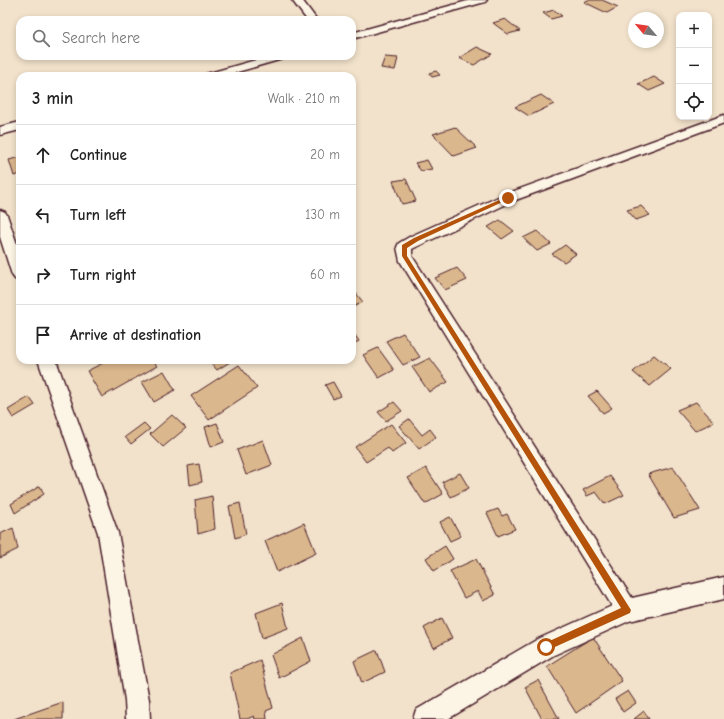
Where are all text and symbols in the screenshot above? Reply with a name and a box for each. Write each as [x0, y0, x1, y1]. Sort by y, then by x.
north arrow [628, 12, 664, 48]
map controls [676, 12, 712, 120]
button: + [676, 12, 712, 48]
search box [16, 16, 356, 60]
icon: search [30, 27, 52, 49]
text: Search here [62, 29, 140, 47]
button: − [676, 48, 712, 84]
button: locate [676, 84, 712, 120]
text: 3 min [32, 89, 73, 108]
text: Walk · 210 m [268, 91, 340, 106]
icon: ahead [32, 144, 54, 166]
text: Continue [70, 146, 127, 164]
text: 20 m [310, 147, 340, 162]
route end [499, 189, 517, 207]
icon: left [32, 204, 54, 226]
text: Turn left [70, 206, 126, 224]
text: 130 m [305, 207, 340, 222]
icon: right [32, 264, 54, 286]
text: Turn right [70, 266, 136, 284]
text: 60 m [310, 267, 340, 282]
icon: arrive [32, 324, 54, 346]
text: Arrive at destination [70, 326, 201, 344]
route start [537, 638, 555, 656]

